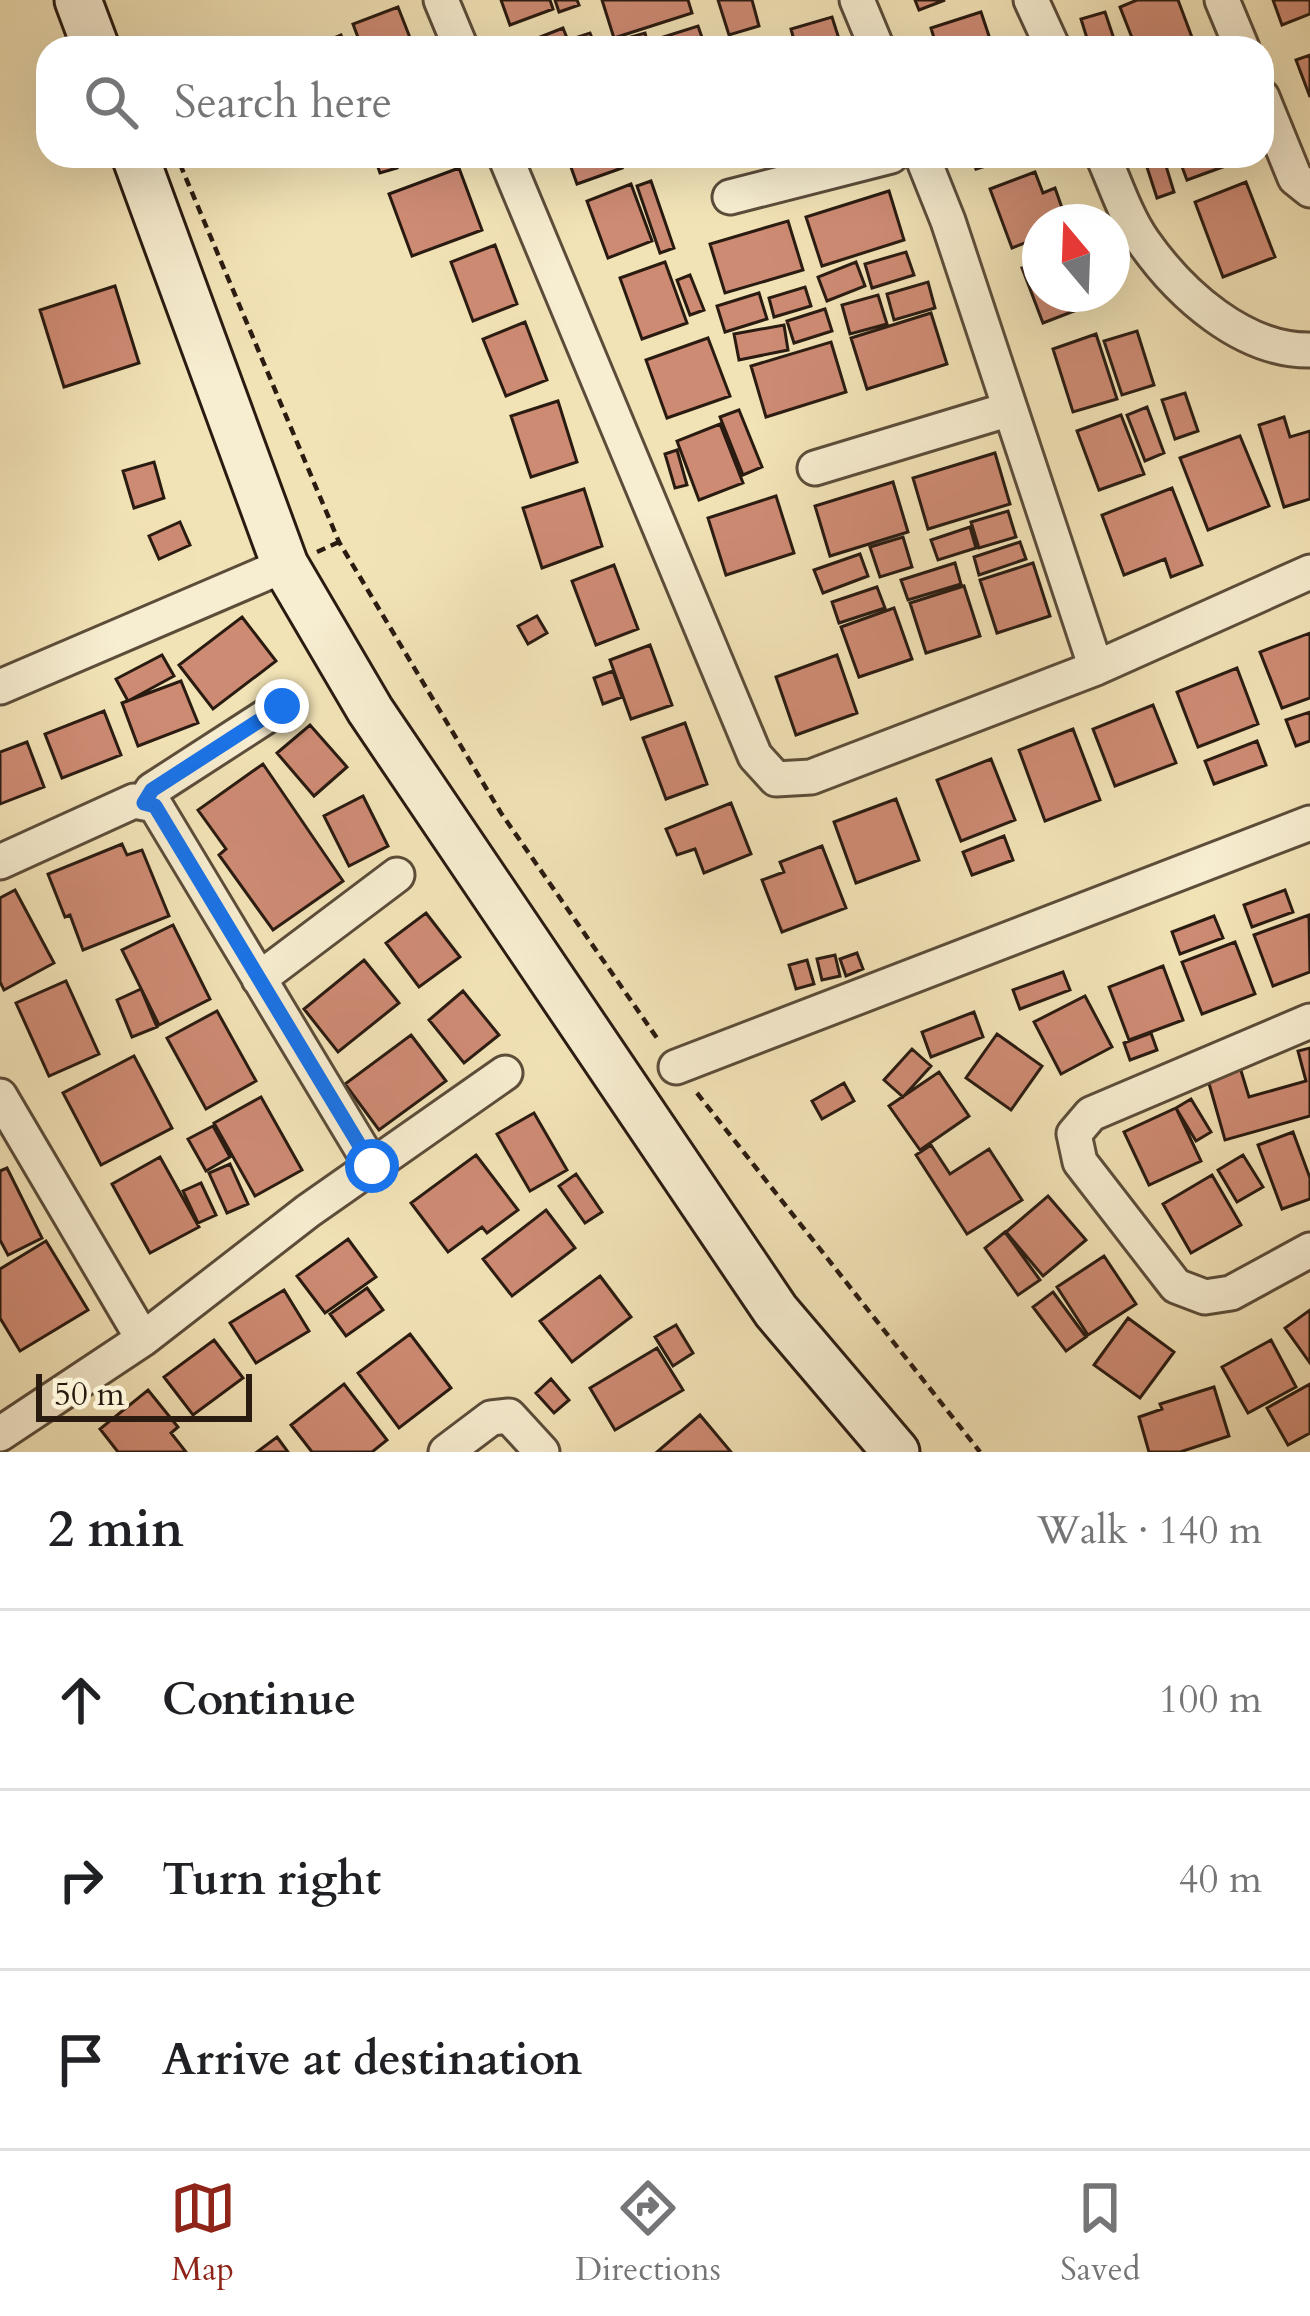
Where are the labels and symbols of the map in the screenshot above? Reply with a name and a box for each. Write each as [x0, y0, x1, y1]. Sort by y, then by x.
north arrow [1022, 204, 1130, 312]
route end [255, 679, 309, 733]
route start [345, 1139, 399, 1193]
scale bar [36, 1368, 252, 1421]

